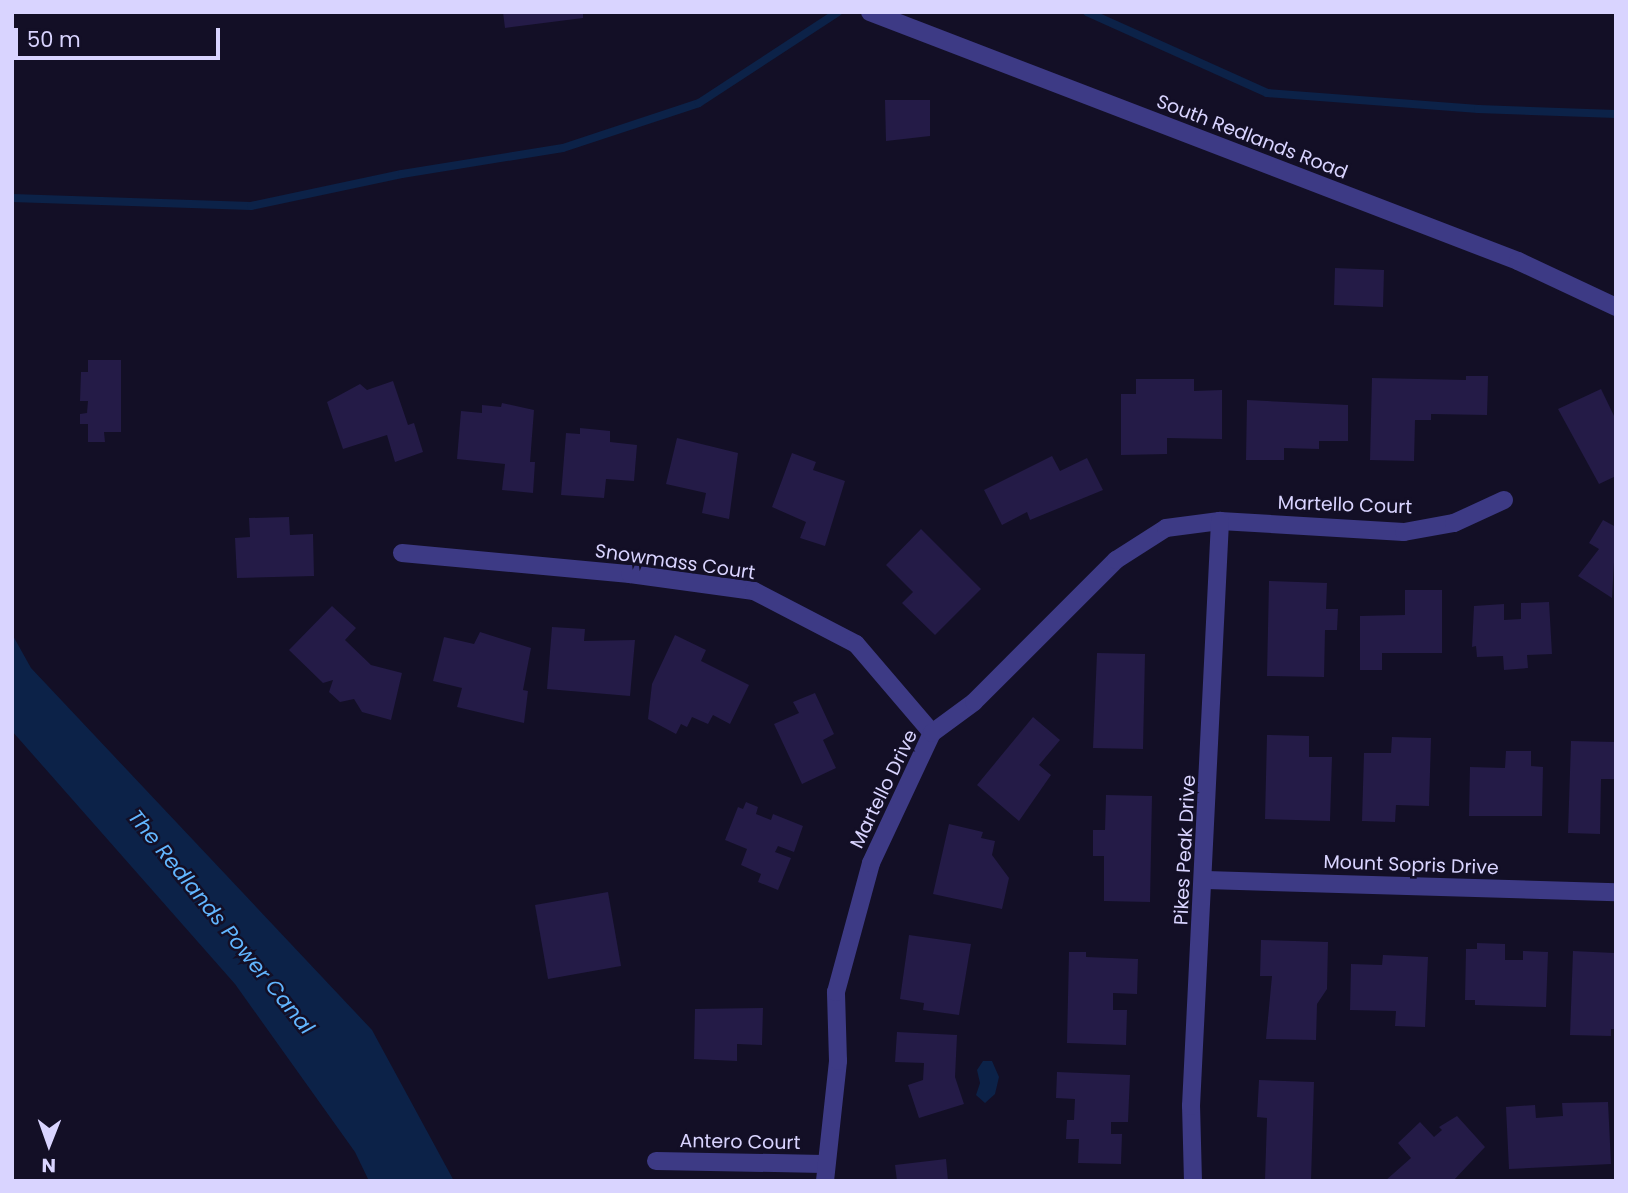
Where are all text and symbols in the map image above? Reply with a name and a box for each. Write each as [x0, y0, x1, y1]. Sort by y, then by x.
scale bar [18, 14, 224, 58]
text: 50 m [27, 25, 81, 54]
street label: South Redlands Road [1153, 90, 1351, 184]
street label: Martello Court [1277, 491, 1413, 519]
street label: Snowmass Court [594, 539, 756, 585]
street label: Martello Drive [845, 726, 923, 852]
street label: Pikes Peak Drive [1170, 774, 1200, 926]
water label: The Redlands Power Canal [123, 805, 319, 1039]
street label: Mount Sopris Drive [1323, 851, 1499, 879]
north arrow [14, 1109, 84, 1179]
street label: Antero Court [679, 1130, 801, 1154]
text: N [41, 1152, 56, 1179]

